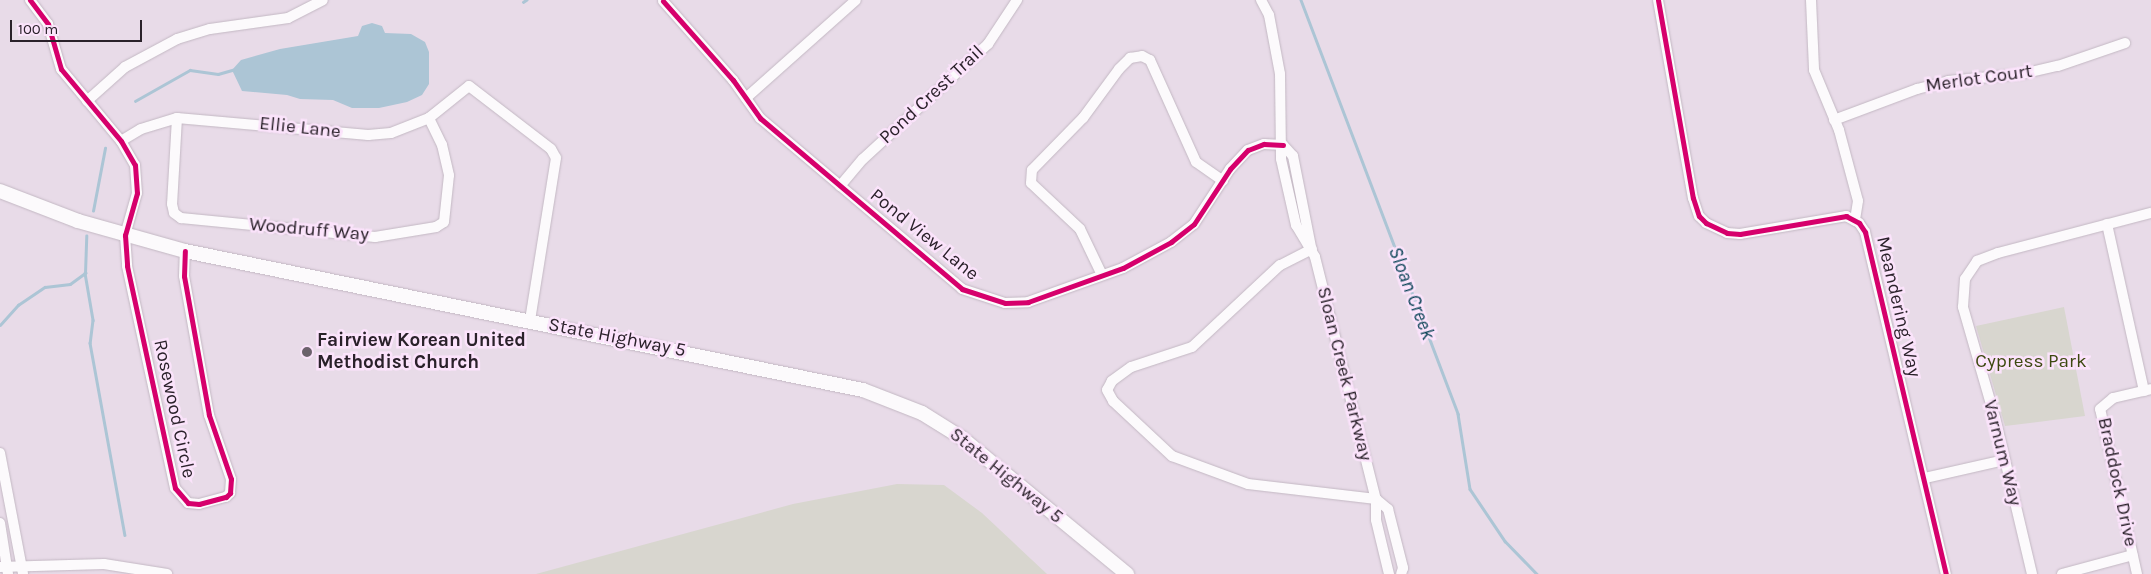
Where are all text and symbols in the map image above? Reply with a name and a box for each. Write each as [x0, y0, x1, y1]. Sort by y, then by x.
scale bar [12, 10, 145, 42]
text: 100 m [18, 20, 58, 38]
street label: Pond Crest Trail [875, 41, 989, 149]
street label: Merlot Court [1924, 60, 2034, 98]
street label: Ellie Lane [258, 112, 342, 144]
street label: Pond View Lane [865, 184, 983, 286]
street label: Woodruff Way [248, 213, 370, 247]
street label: Meandering Way [1871, 234, 1925, 380]
water label: Sloan Creek [1383, 243, 1441, 343]
street label: Sloan Creek Parkway [1311, 285, 1377, 463]
street label: State Highway 5 [546, 314, 688, 362]
place label: Fairview Korean United Methodist Church [317, 330, 526, 374]
street label: Rosewood Circle [148, 338, 200, 480]
marker: Fairview Korean United Methodist Church [301, 346, 313, 358]
park label: Cypress Park [1975, 351, 2087, 373]
street label: Varnum Way [1978, 398, 2026, 508]
street label: Braddock Drive [2092, 415, 2142, 549]
street label: State Highway 5 [945, 423, 1067, 529]

